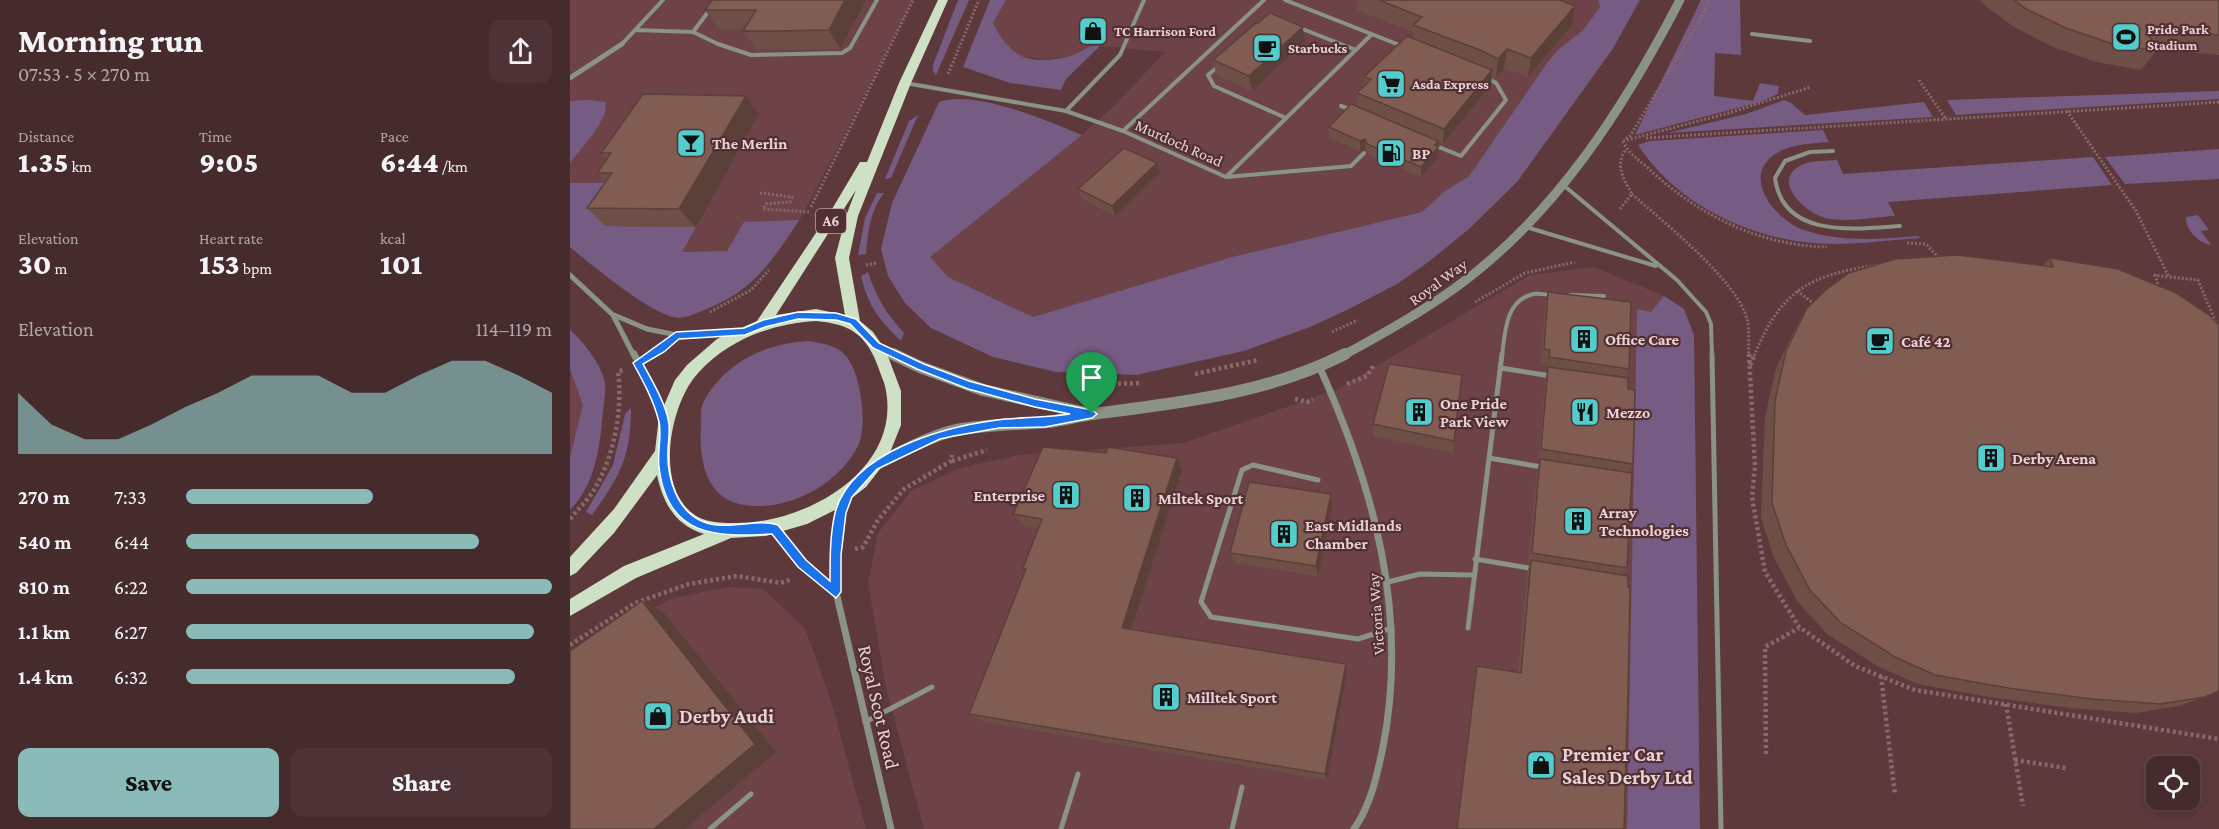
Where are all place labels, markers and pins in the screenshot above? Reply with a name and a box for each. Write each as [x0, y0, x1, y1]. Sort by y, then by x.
shop icon: TC Harrison Ford [1077, 15, 1109, 47]
sports icon: Pride Park Stadium [2110, 21, 2142, 53]
place label: Pride Park Stadium [2147, 21, 2209, 53]
place label: TC Harrison Ford [1114, 23, 1216, 39]
cafe icon: Starbucks [1251, 32, 1283, 64]
place label: Starbucks [1288, 40, 1348, 56]
supermarket icon: Asda Express [1375, 68, 1407, 100]
place label: Asda Express [1411, 76, 1489, 92]
bar icon: The Merlin [675, 127, 707, 159]
place label: The Merlin [712, 135, 787, 152]
fuel station icon: BP [1375, 137, 1407, 169]
place label: BP [1412, 145, 1430, 162]
building icon: Office Care [1568, 323, 1600, 355]
cafe icon: Café 42 [1864, 325, 1896, 357]
place label: Office Care [1605, 331, 1680, 348]
place label: Café 42 [1901, 333, 1951, 350]
pin [1066, 352, 1117, 414]
place label: One Pride Park View [1440, 395, 1509, 430]
building icon: One Pride Park View [1403, 396, 1435, 428]
restaurant icon: Mezzo [1569, 396, 1601, 428]
place label: Mezzo [1606, 404, 1650, 421]
building icon: Derby Arena [1975, 442, 2007, 474]
place label: Derby Arena [2012, 450, 2096, 467]
building icon: Enterprise [1050, 479, 1082, 511]
building icon: Miltek Sport [1121, 482, 1153, 514]
place label: Enterprise [973, 487, 1046, 504]
place label: Miltek Sport [1158, 490, 1244, 507]
place label: Array Technologies [1598, 504, 1689, 539]
building icon: Array Technologies [1562, 505, 1594, 537]
place label: East Midlands Chamber [1305, 517, 1402, 552]
building icon: East Midlands Chamber [1268, 518, 1300, 550]
building icon: Milltek Sport [1150, 681, 1182, 713]
place label: Milltek Sport [1187, 689, 1277, 706]
shop icon: Derby Audi [642, 700, 674, 732]
place label: Derby Audi [679, 705, 774, 727]
place label: Premier Car Sales Derby Ltd [1562, 743, 1693, 788]
shop icon: Premier Car Sales Derby Ltd [1525, 749, 1557, 781]

